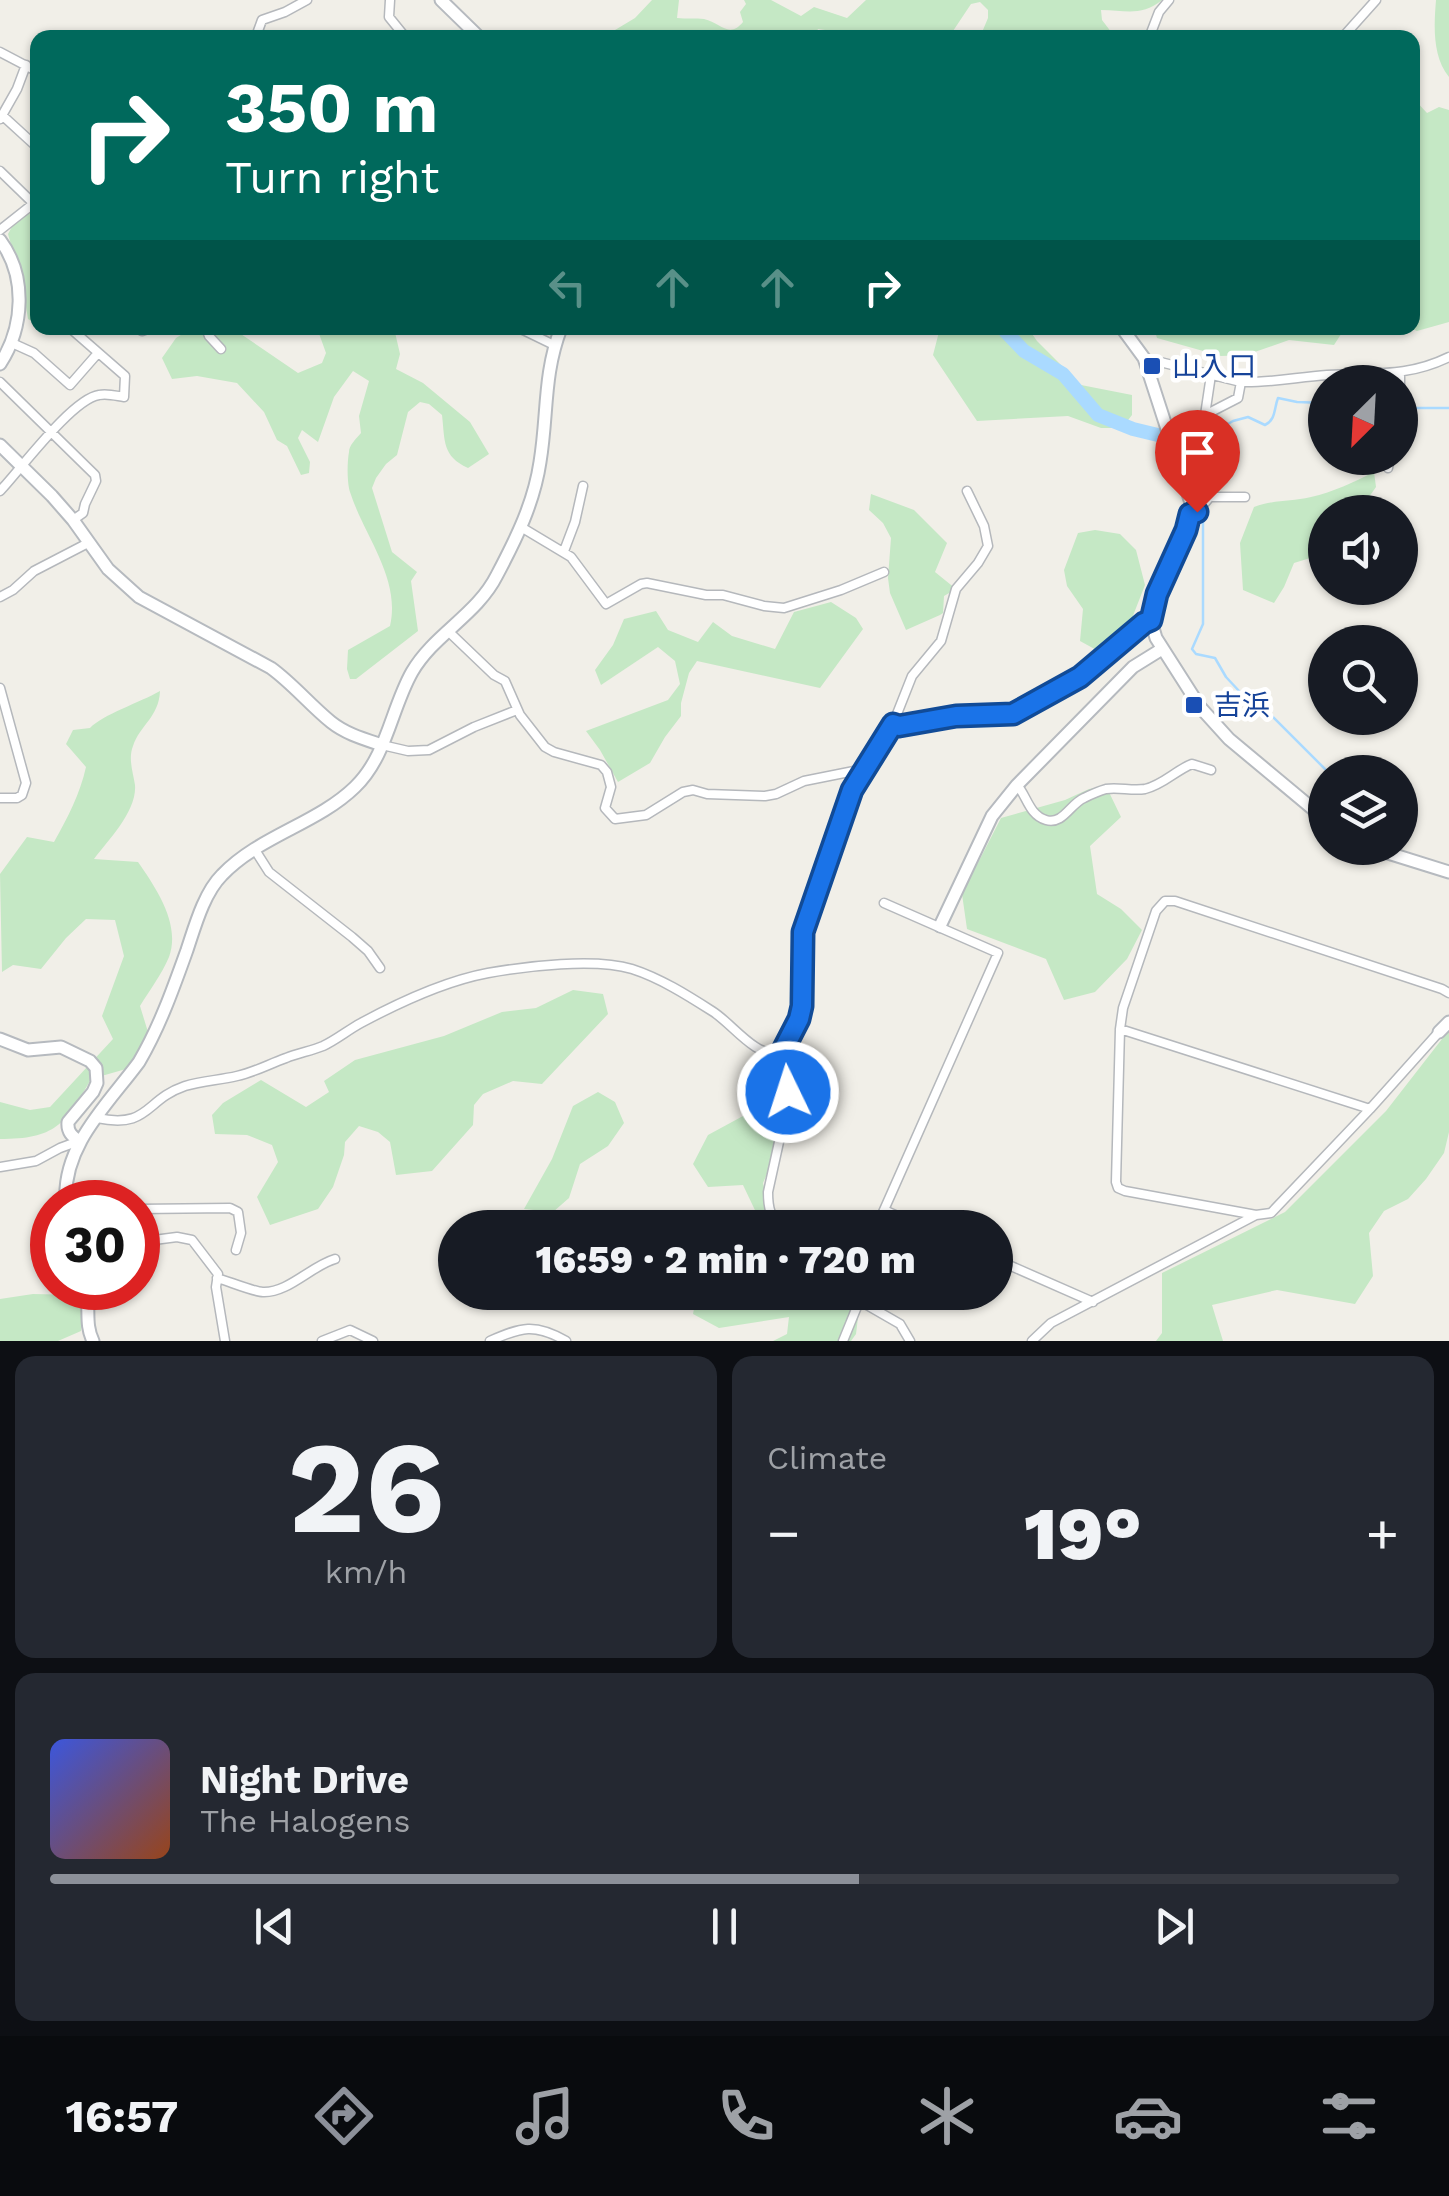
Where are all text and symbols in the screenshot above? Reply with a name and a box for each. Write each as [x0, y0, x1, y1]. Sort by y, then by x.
text: 350 m [225, 67, 438, 149]
icon: right [60, 70, 190, 200]
text: Turn right [225, 151, 439, 204]
icon: left [540, 260, 595, 315]
icon: ahead [645, 260, 700, 315]
icon: ahead [750, 260, 805, 315]
icon: right [855, 260, 910, 315]
place label: 山入口 [1172, 350, 1256, 383]
marker: 山入口 [1141, 355, 1163, 377]
north arrow [1308, 365, 1418, 475]
map controls [1308, 365, 1418, 865]
pin [1155, 410, 1240, 513]
icon: arrive [1170, 425, 1225, 480]
button: sound [1308, 495, 1418, 605]
button: search [1308, 625, 1418, 735]
place label: 吉浜 [1214, 689, 1270, 722]
marker: 吉浜 [1183, 694, 1205, 716]
button: layers [1308, 755, 1418, 865]
position arrow [736, 1040, 840, 1144]
speed limit sign: 30 [30, 1180, 160, 1310]
text: 16:59 · 2 min · 720 m [535, 1238, 916, 1282]
text: 26 [287, 1411, 445, 1564]
text: Climate [767, 1439, 887, 1477]
text: 19° [1024, 1489, 1142, 1577]
text: − [767, 1501, 800, 1565]
text: + [1366, 1501, 1399, 1565]
text: km/h [325, 1553, 407, 1591]
text: Night Drive [200, 1758, 409, 1802]
text: The Halogens [200, 1802, 410, 1840]
icon: previous [247, 1899, 302, 1954]
icon: pause [697, 1899, 752, 1954]
icon: next [1147, 1899, 1202, 1954]
icon: directions [309, 2081, 379, 2151]
icon: music [510, 2081, 580, 2151]
icon: phone [711, 2081, 781, 2151]
icon: climate [912, 2081, 982, 2151]
icon: car [1113, 2081, 1183, 2151]
icon: filters [1314, 2081, 1384, 2151]
text: 16:57 [65, 2090, 178, 2143]

